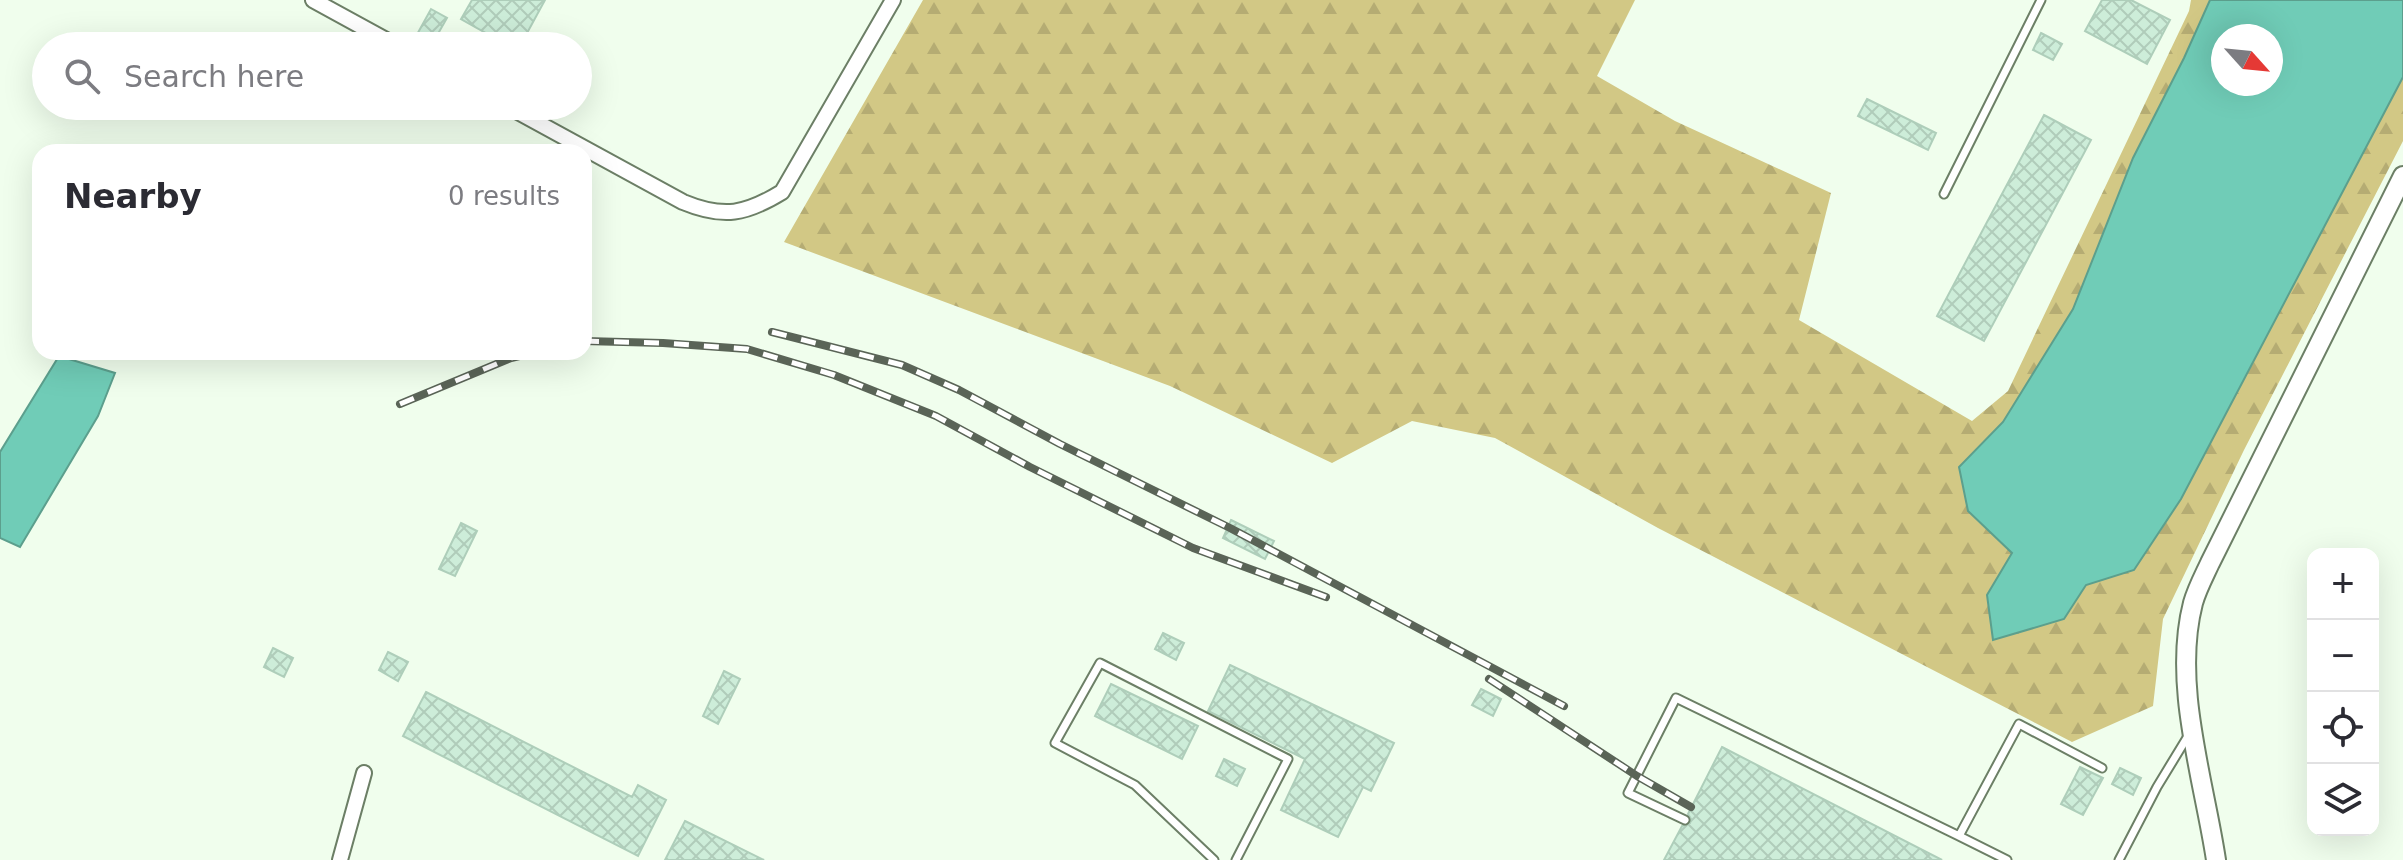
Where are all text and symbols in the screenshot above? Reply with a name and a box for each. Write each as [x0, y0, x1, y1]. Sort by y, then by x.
north arrow [2211, 24, 2283, 96]
search box [32, 32, 592, 120]
icon: search [60, 54, 104, 98]
text: Search here [124, 59, 304, 94]
text: Nearby [64, 176, 202, 216]
text: 0 results [448, 181, 560, 211]
map controls [2307, 548, 2379, 836]
button: + [2307, 548, 2379, 620]
button: − [2307, 620, 2379, 692]
button: locate [2307, 692, 2379, 764]
button: layers [2307, 764, 2379, 836]

